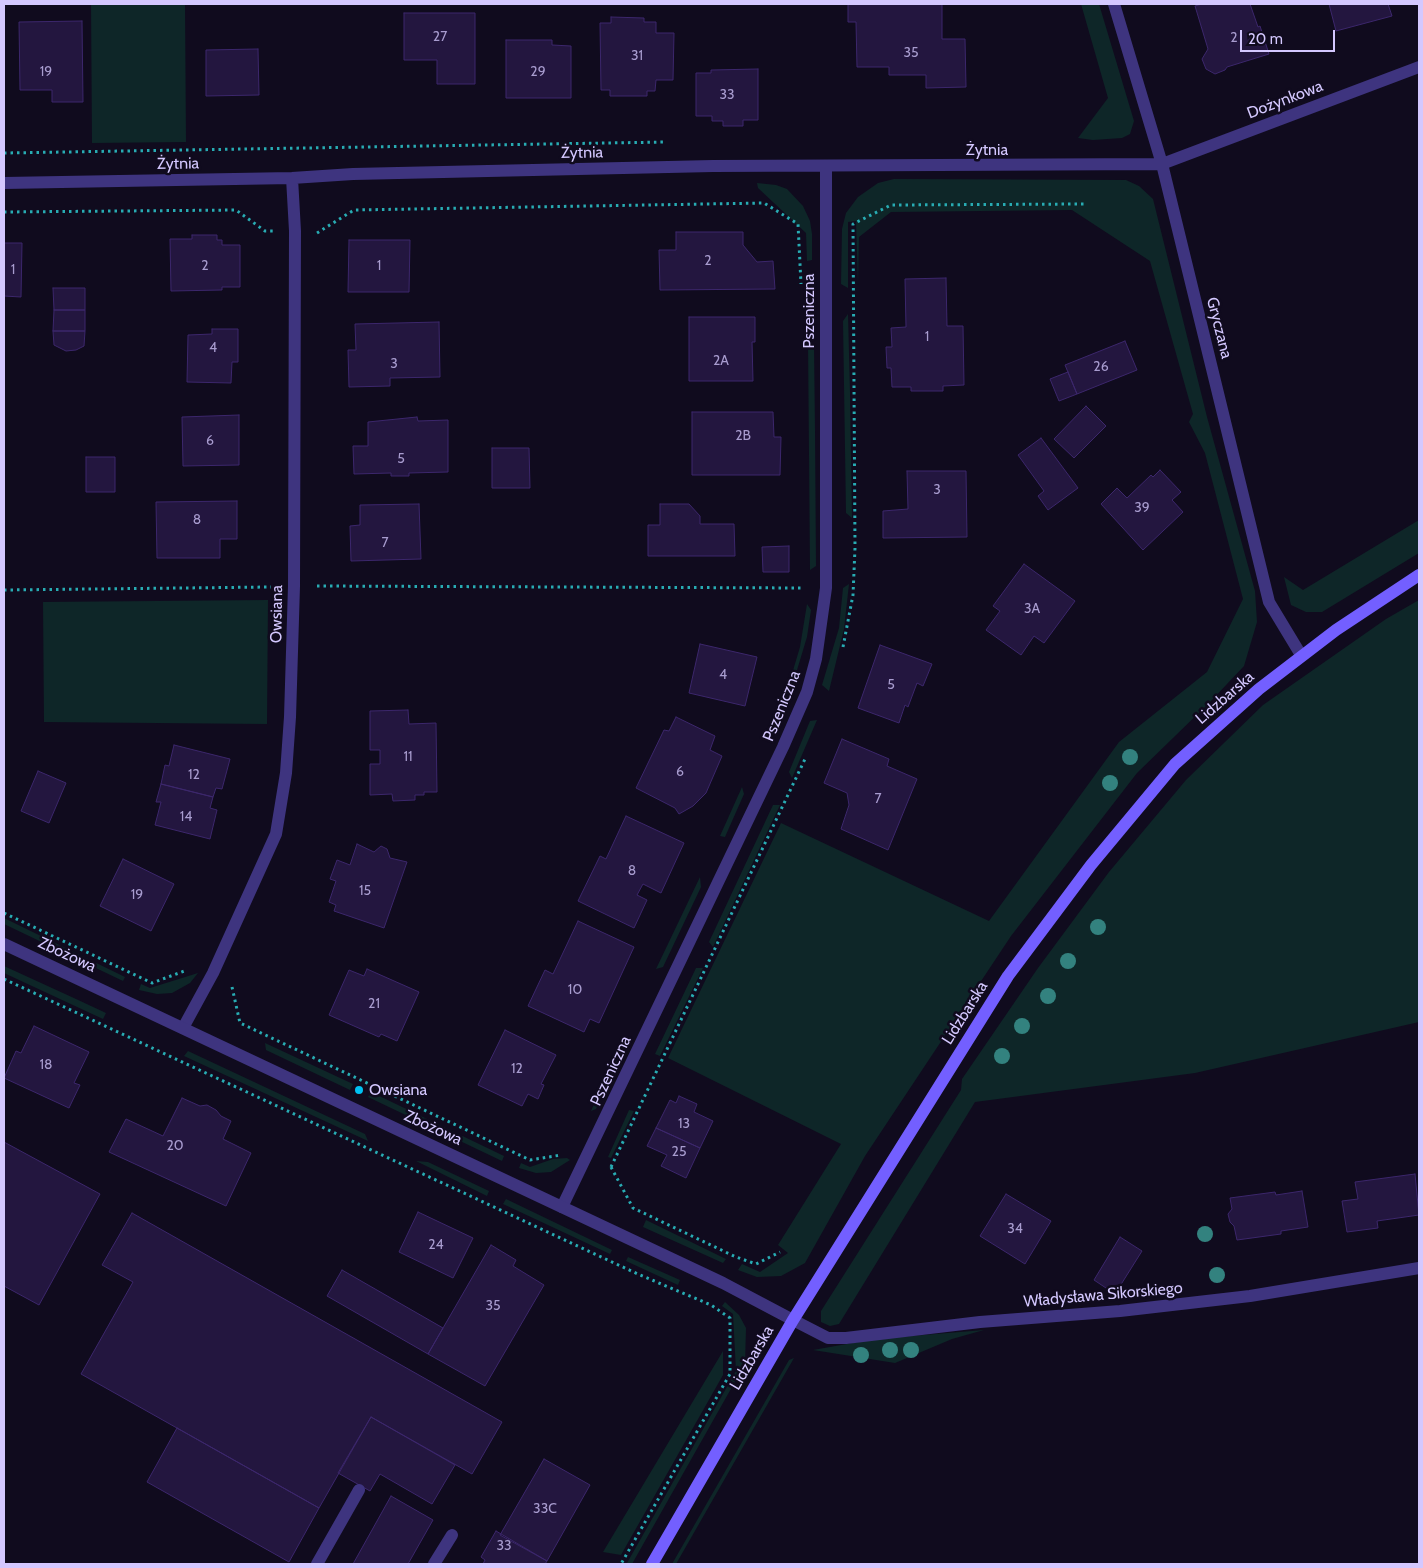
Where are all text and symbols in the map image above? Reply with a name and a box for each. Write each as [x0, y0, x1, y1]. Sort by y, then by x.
scale bar [1243, 20, 1338, 52]
house number: 27 [433, 29, 447, 45]
house number: 2 [1230, 30, 1238, 46]
text: 20 m [1248, 30, 1283, 48]
house number: 35 [903, 45, 919, 61]
house number: 31 [631, 48, 643, 64]
house number: 19 [40, 64, 52, 80]
house number: 29 [530, 64, 546, 80]
street label: Dożynkowa [1244, 77, 1326, 123]
house number: 33 [719, 87, 735, 103]
street label: Żytnia [966, 140, 1008, 160]
street label: Żytnia [561, 143, 603, 163]
street label: Żytnia [157, 154, 199, 174]
house number: 2 [704, 253, 712, 269]
house number: 2 [201, 258, 209, 274]
house number: 1 [377, 258, 381, 274]
house number: 1 [11, 262, 15, 278]
street label: Pszeniczna [799, 274, 819, 348]
street label: Gryczana [1202, 295, 1236, 361]
house number: 1 [925, 329, 929, 345]
house number: 4 [209, 340, 217, 356]
house number: 2A [713, 353, 729, 369]
house number: 3 [390, 356, 398, 372]
house number: 26 [1093, 359, 1109, 375]
house number: 2B [735, 428, 751, 444]
house number: 6 [206, 433, 214, 449]
house number: 5 [397, 451, 405, 467]
house number: 3 [933, 482, 941, 498]
house number: 39 [1134, 500, 1150, 516]
house number: 8 [193, 512, 201, 528]
house number: 7 [381, 535, 389, 551]
street label: Owsiana [267, 585, 287, 643]
house number: 3A [1024, 601, 1040, 617]
house number: 4 [719, 667, 727, 683]
street label: Pszeniczna [759, 668, 805, 744]
street label: Lidzbarska [1192, 668, 1258, 728]
house number: 5 [887, 677, 895, 693]
house number: 11 [403, 749, 413, 765]
house number: 6 [676, 764, 684, 780]
house number: 12 [188, 767, 200, 783]
house number: 7 [874, 791, 882, 807]
house number: 14 [180, 809, 192, 825]
house number: 8 [628, 863, 636, 879]
house number: 15 [359, 883, 371, 899]
house number: 19 [131, 887, 143, 903]
street label: Zbożowa [35, 933, 99, 977]
street label: Lidzbarska [938, 978, 992, 1048]
house number: 10 [568, 982, 582, 998]
house number: 21 [368, 996, 380, 1012]
street label: Pszeniczna [586, 1033, 636, 1109]
house number: 18 [39, 1057, 53, 1073]
house number: 12 [511, 1061, 523, 1077]
place label: Owsiana [369, 1080, 427, 1100]
marker: Owsiana [353, 1084, 365, 1096]
street label: Zbożowa [401, 1106, 465, 1150]
house number: 13 [678, 1116, 690, 1132]
house number: 20 [166, 1138, 184, 1154]
house number: 25 [672, 1144, 686, 1160]
house number: 34 [1007, 1221, 1023, 1237]
house number: 24 [428, 1237, 444, 1253]
street label: Władysława Sikorskiego [1023, 1278, 1183, 1312]
house number: 35 [485, 1298, 501, 1314]
street label: Lidzbarska [726, 1323, 778, 1393]
house number: 33C [533, 1501, 557, 1517]
house number: 33 [496, 1538, 512, 1554]

